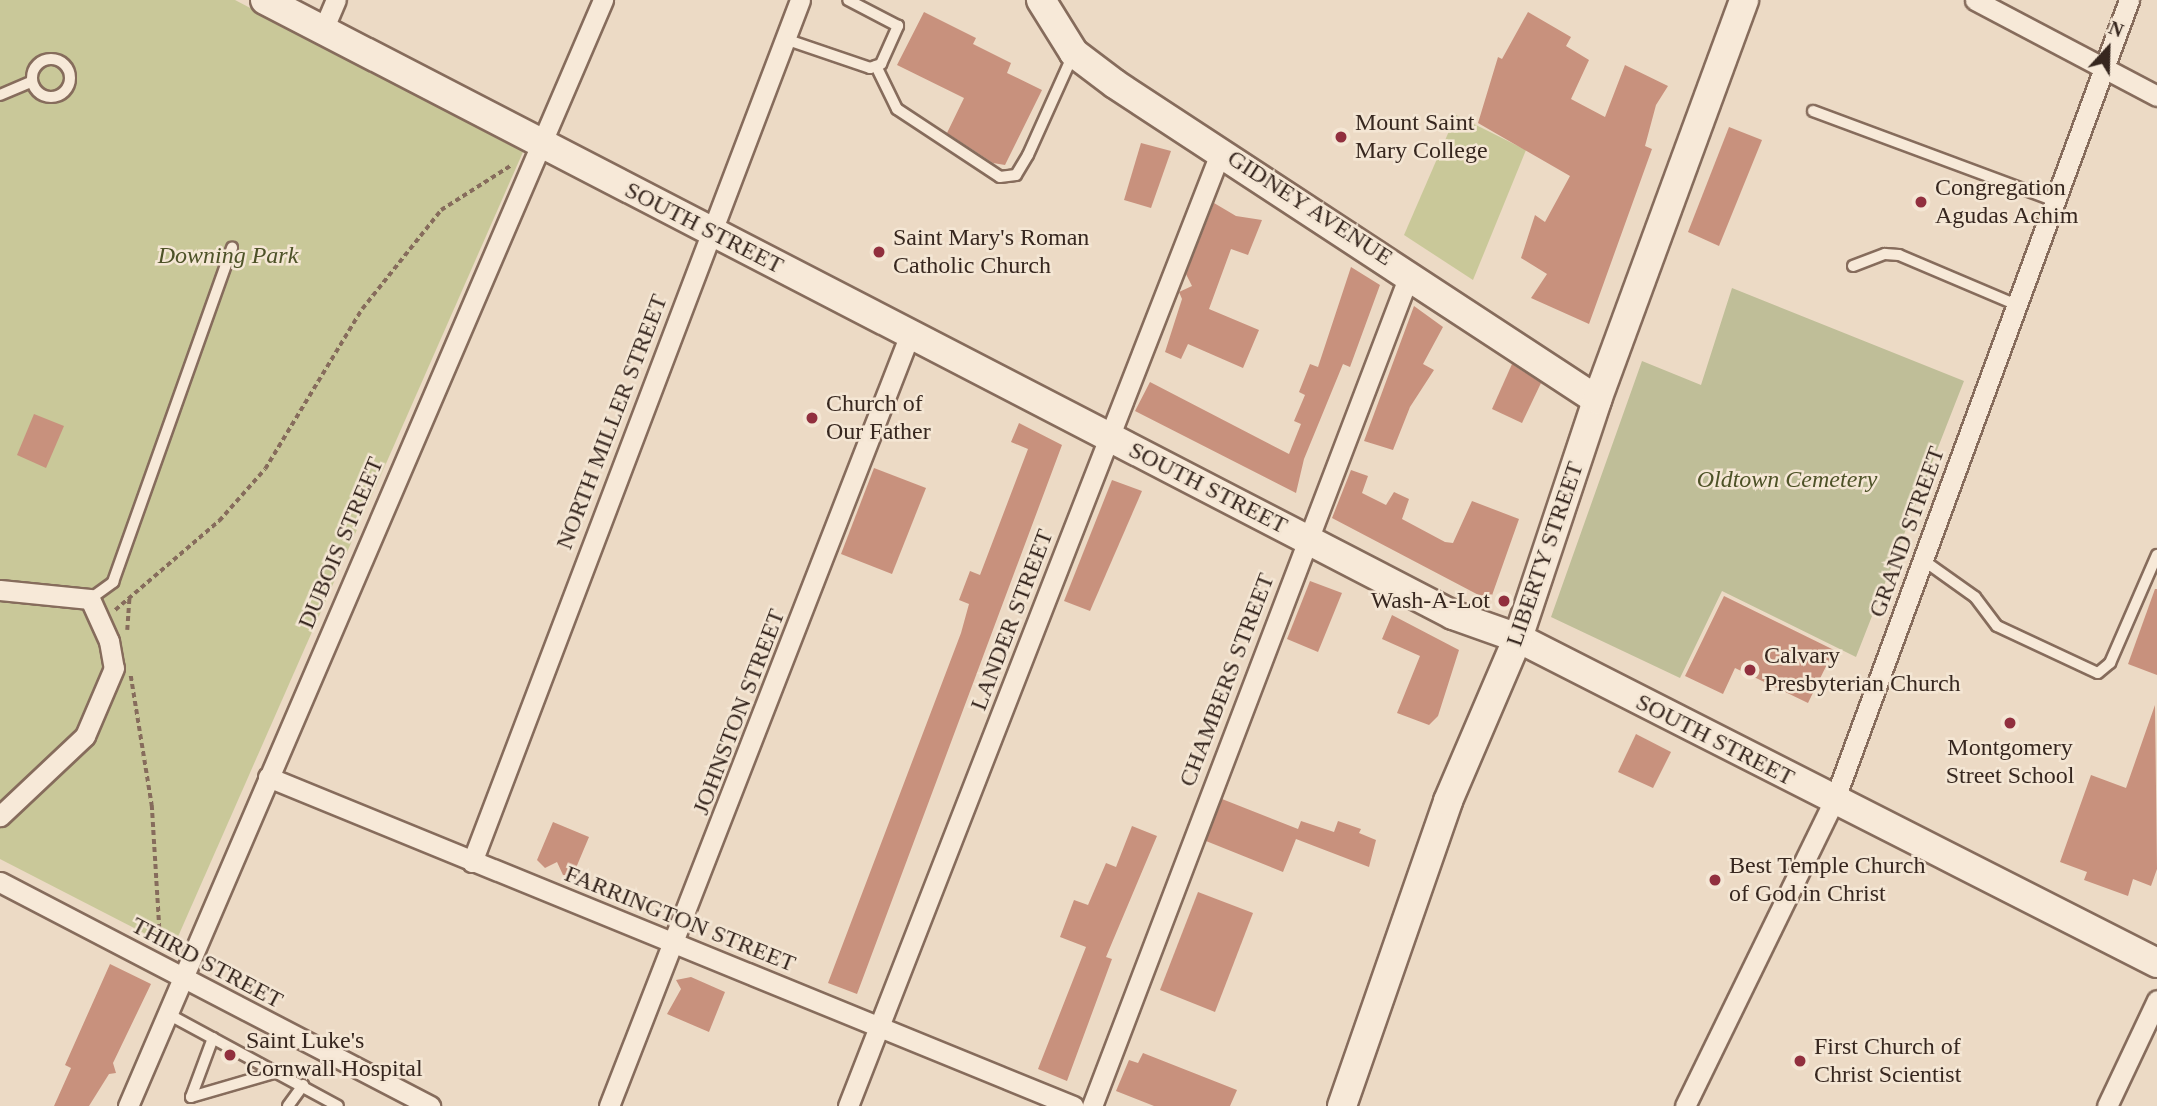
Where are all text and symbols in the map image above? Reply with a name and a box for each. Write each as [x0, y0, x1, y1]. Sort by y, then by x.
north arrow [2073, 14, 2143, 84]
text: N [2106, 17, 2126, 41]
place label: Mount Saint Mary College [1355, 109, 1488, 165]
marker: Mount Saint Mary College [1333, 129, 1349, 145]
street label: GIDNEY AVENUE [1221, 143, 1399, 273]
place label: Congregation Agudas Achim [1935, 174, 2080, 230]
street label: SOUTH STREET [620, 176, 788, 280]
marker: Congregation Agudas Achim [1913, 194, 1929, 210]
place label: Saint Mary's Roman Catholic Church [893, 224, 1089, 280]
park label: Downing Park [158, 242, 298, 270]
marker: Saint Mary's Roman Catholic Church [871, 244, 887, 260]
street label: NORTH MILLER STREET [550, 291, 674, 553]
place label: Church of Our Father [826, 390, 931, 446]
marker: Church of Our Father [804, 410, 820, 426]
street label: SOUTH STREET [1124, 436, 1292, 540]
street label: GRAND STREET [1863, 443, 1951, 621]
street label: DUBOIS STREET [292, 453, 390, 633]
street label: LIBERTY STREET [1500, 458, 1590, 650]
park label: Oldtown Cemetery [1697, 466, 1877, 494]
street label: LANDER STREET [964, 526, 1060, 714]
street label: CHAMBERS STREET [1173, 569, 1281, 791]
place label: Wash-A-Lot [1371, 587, 1490, 615]
marker: Wash-A-Lot [1496, 593, 1512, 609]
street label: JOHNSTON STREET [687, 605, 791, 819]
place label: Calvary Presbyterian Church [1764, 642, 1961, 698]
marker: Calvary Presbyterian Church [1742, 662, 1758, 678]
street label: SOUTH STREET [1631, 688, 1799, 792]
marker: Montgomery Street School [2002, 715, 2018, 731]
place label: Montgomery Street School [1946, 734, 2074, 790]
place label: Best Temple Church of God in Christ [1729, 852, 1926, 908]
street label: FARRINGTON STREET [560, 859, 800, 979]
marker: Best Temple Church of God in Christ [1707, 872, 1723, 888]
street label: THIRD STREET [126, 911, 288, 1015]
place label: Saint Luke's Cornwall Hospital [246, 1027, 423, 1083]
place label: First Church of Christ Scientist [1814, 1033, 1961, 1089]
marker: Saint Luke's Cornwall Hospital [220, 1045, 240, 1065]
marker: First Church of Christ Scientist [1792, 1053, 1808, 1069]

